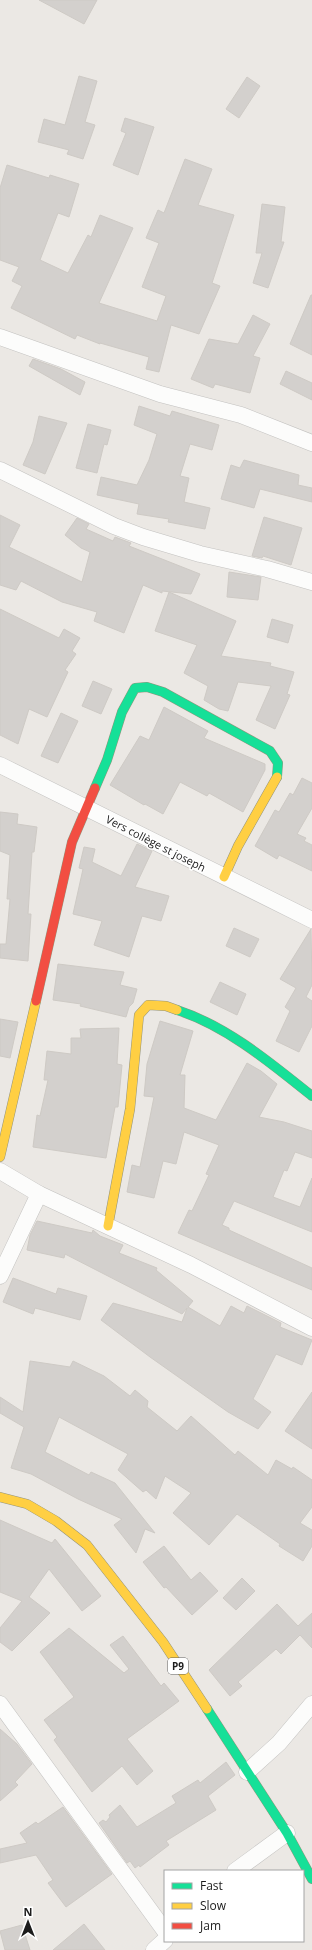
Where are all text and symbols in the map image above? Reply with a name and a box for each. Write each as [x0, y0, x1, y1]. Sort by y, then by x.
street label: Vers collège st joseph [103, 811, 209, 875]
road number: P9 [168, 1658, 188, 1674]
legend [164, 1870, 304, 1942]
text: Fast [200, 1877, 223, 1894]
text: Slow [200, 1897, 227, 1914]
north arrow [8, 1902, 48, 1942]
text: N [24, 1904, 32, 1919]
text: Jam [199, 1917, 221, 1934]

